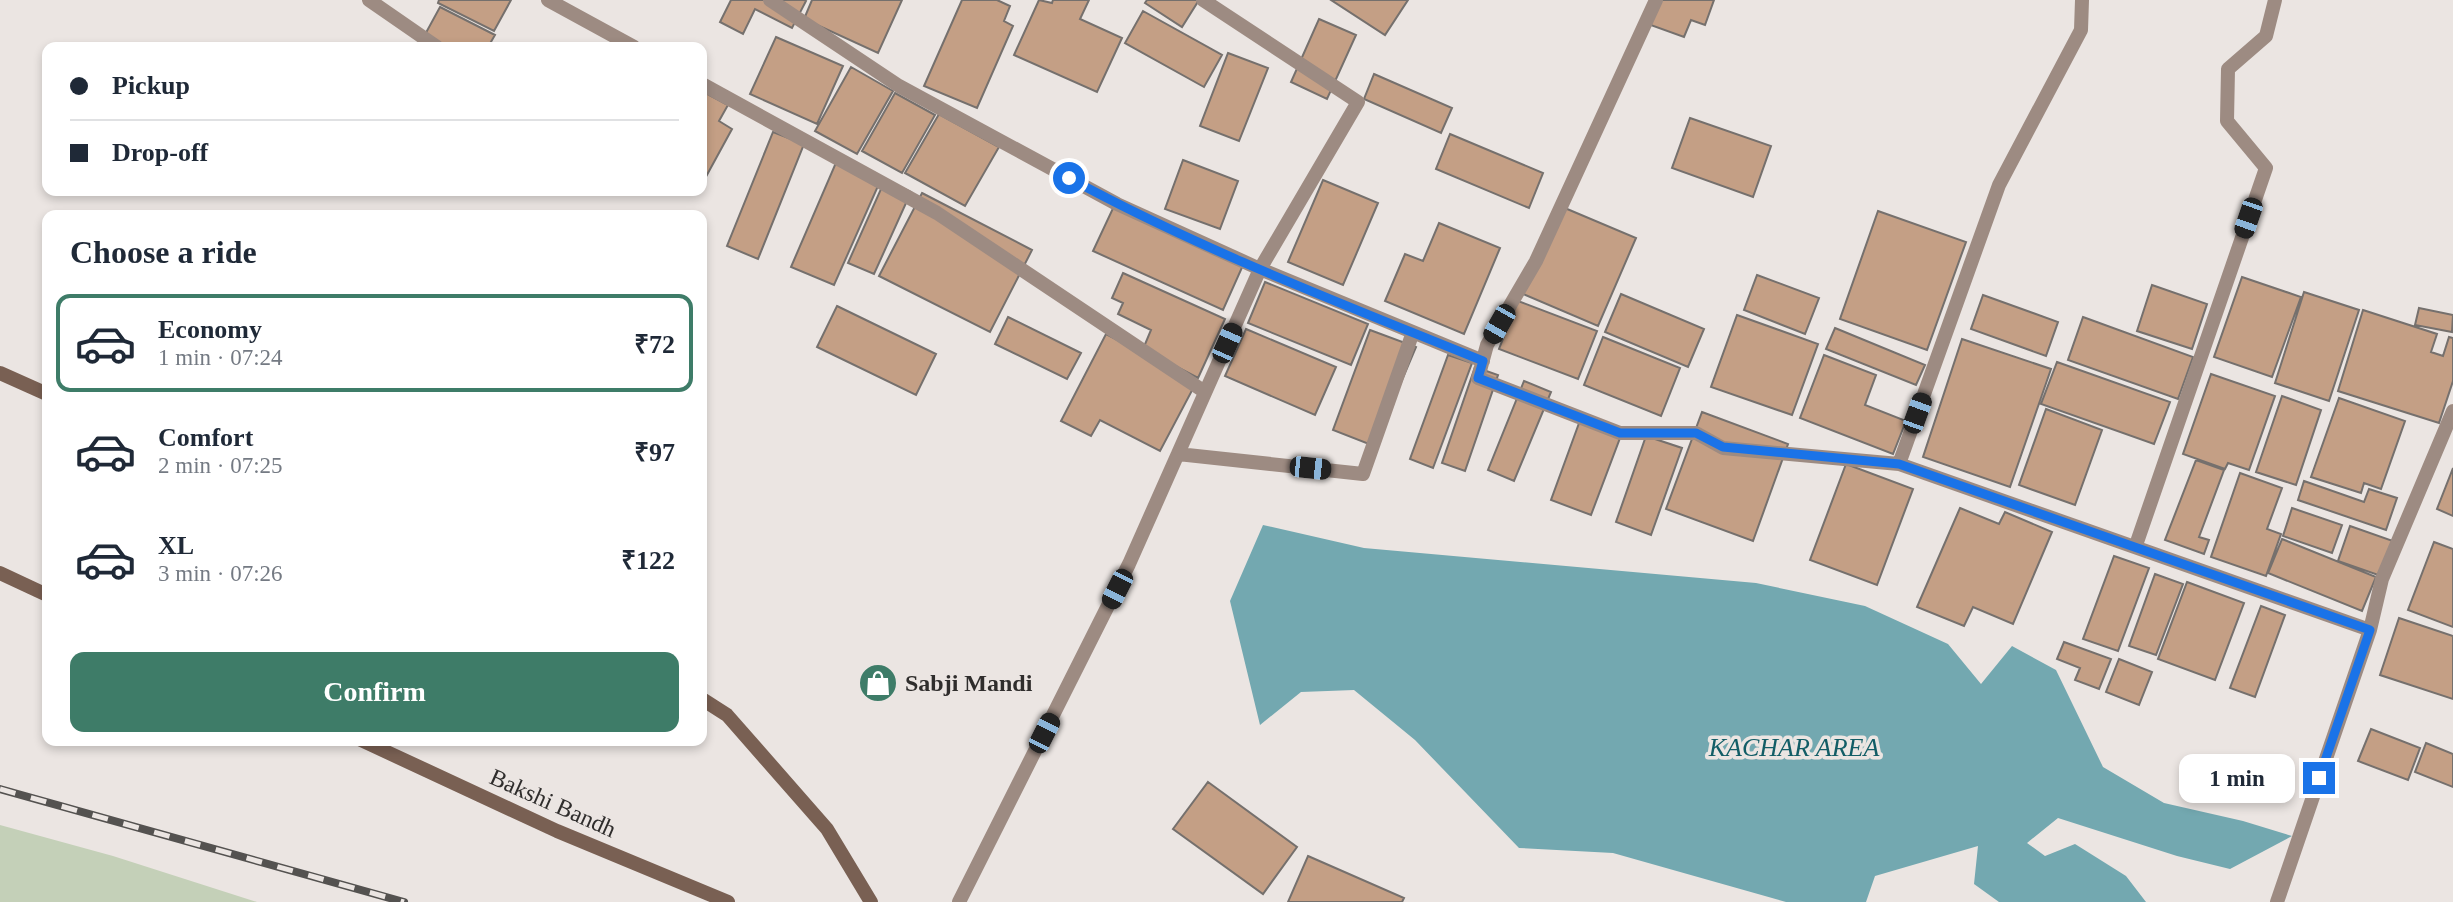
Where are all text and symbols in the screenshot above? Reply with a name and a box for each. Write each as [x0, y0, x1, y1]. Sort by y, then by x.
text: Pickup [112, 71, 190, 100]
text: Drop-off [112, 138, 208, 167]
route start [1053, 162, 1085, 194]
car [2232, 195, 2265, 241]
text: Choose a ride [70, 234, 257, 270]
car [1480, 301, 1519, 347]
icon: car [74, 312, 137, 375]
text: Economy [158, 315, 262, 344]
car [1209, 320, 1246, 366]
text: ₹72 [634, 330, 675, 359]
text: 1 min · 07:24 [158, 345, 283, 370]
car [1900, 390, 1935, 436]
icon: car [74, 420, 137, 483]
text: Comfort [158, 423, 253, 452]
text: ₹97 [634, 438, 675, 467]
text: 2 min · 07:25 [158, 453, 283, 478]
car [1289, 455, 1332, 481]
icon: car [74, 528, 137, 591]
text: XL [158, 531, 194, 560]
text: ₹122 [621, 546, 675, 575]
text: 3 min · 07:26 [158, 561, 283, 586]
car [1099, 566, 1136, 612]
button: Confirm [70, 652, 679, 732]
shop icon: Sabji Mandi [857, 662, 899, 704]
place label: Sabji Mandi [905, 670, 1033, 696]
car [1026, 710, 1063, 756]
water label: KACHAR AREA [1708, 733, 1879, 762]
callout: 1 min [2179, 754, 2294, 802]
route end [2303, 762, 2335, 794]
street label: Bakshi Bandh [486, 764, 620, 842]
text: 1 min [2209, 766, 2265, 791]

